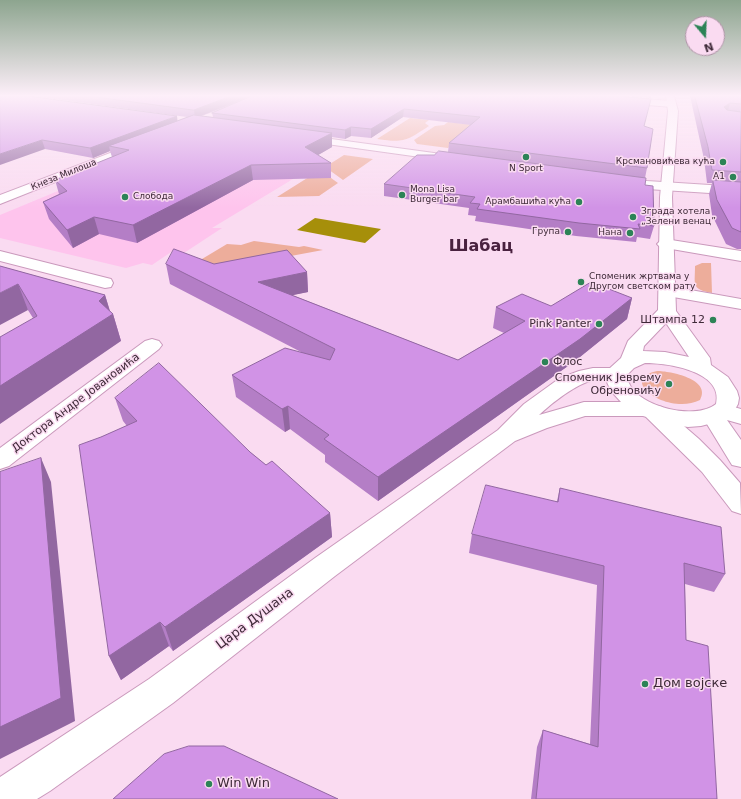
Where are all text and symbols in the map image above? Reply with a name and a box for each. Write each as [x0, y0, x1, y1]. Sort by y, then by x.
north arrow [685, 16, 725, 56]
text: N [702, 39, 715, 55]
marker: N Sport [521, 152, 531, 162]
street label: Кнеза Милоша [30, 157, 98, 193]
place label: Крсмановићева кућа [616, 157, 715, 167]
marker: Крсмановићева кућа [718, 157, 728, 167]
place label: N Sport [509, 164, 543, 174]
place label: A1 [713, 172, 725, 182]
marker: A1 [728, 172, 738, 182]
place label: Mona Lisa Burger bar [410, 185, 458, 206]
marker: Mona Lisa Burger bar [397, 190, 407, 200]
marker: Слобода [120, 192, 130, 202]
place label: Слобода [133, 192, 173, 202]
place label: Арамбашића кућа [485, 197, 571, 207]
marker: Арамбашића кућа [574, 197, 584, 207]
place label: Зграда хотела „Зелени венац” [641, 207, 716, 228]
marker: Зграда хотела „Зелени венац” [628, 212, 638, 222]
place label: Група [532, 227, 560, 237]
marker: Група [563, 227, 573, 237]
place label: Нана [598, 228, 622, 238]
marker: Нана [625, 228, 635, 238]
district label: Шабац [449, 237, 513, 257]
place label: Споменик жртвама у Другом светском рату [589, 272, 695, 293]
marker: Споменик жртвама у Другом светском рату [576, 277, 586, 287]
place label: Штампа 12 [640, 313, 705, 327]
marker: Штампа 12 [708, 315, 718, 325]
place label: Pink Panter [529, 317, 591, 331]
marker: Pink Panter [594, 319, 604, 329]
street label: Доктора Андре Јовановића [10, 351, 142, 455]
place label: Флос [553, 355, 582, 369]
marker: Флос [540, 357, 550, 367]
place label: Споменик Јеврему Обреновићу [555, 371, 661, 397]
marker: Споменик Јеврему Обреновићу [664, 379, 674, 389]
street label: Цара Душана [213, 585, 297, 653]
place label: Дом војске [653, 676, 727, 692]
marker: Дом војске [640, 679, 650, 689]
place label: Win Win [217, 776, 270, 792]
marker: Win Win [204, 779, 214, 789]

